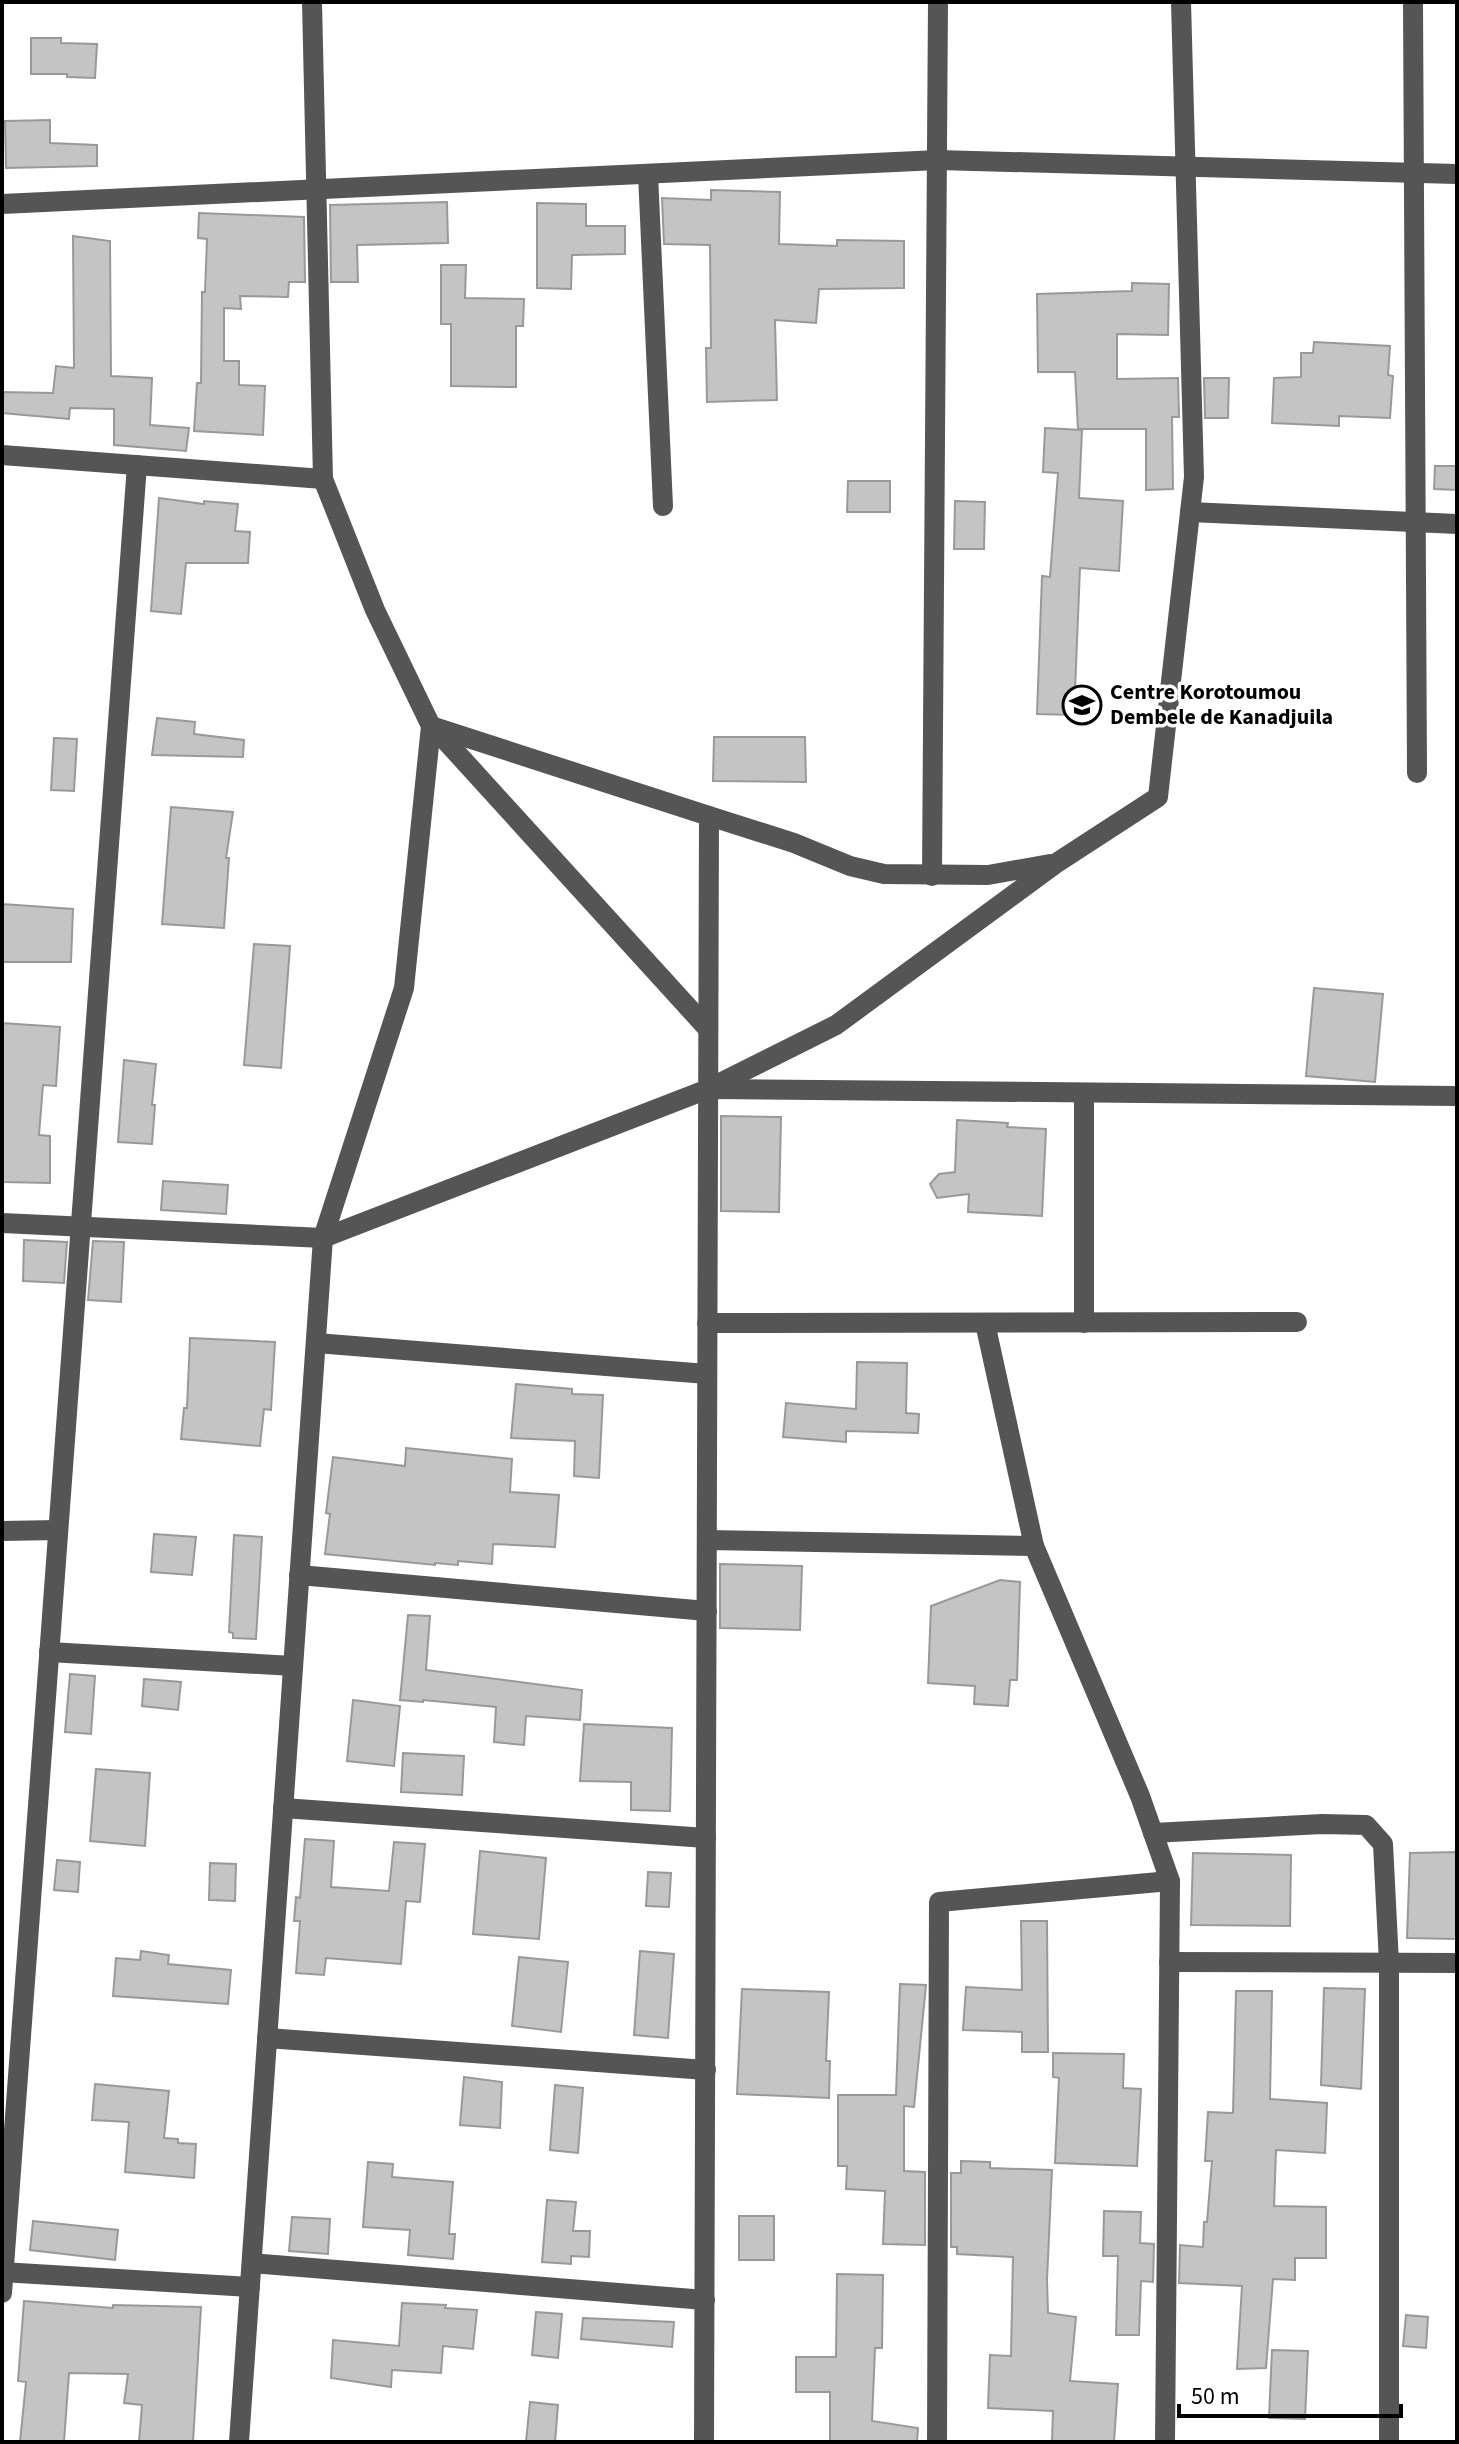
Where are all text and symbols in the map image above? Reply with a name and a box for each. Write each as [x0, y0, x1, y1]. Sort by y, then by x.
place label: Centre Korotoumou Dembele de Kanadjuila [1110, 676, 1333, 733]
school or university icon: Centre Korotoumou Dembele de Kanadjuila [1061, 684, 1103, 726]
scale bar [1179, 2368, 1401, 2418]
text: 50 m [1191, 2379, 1240, 2414]

